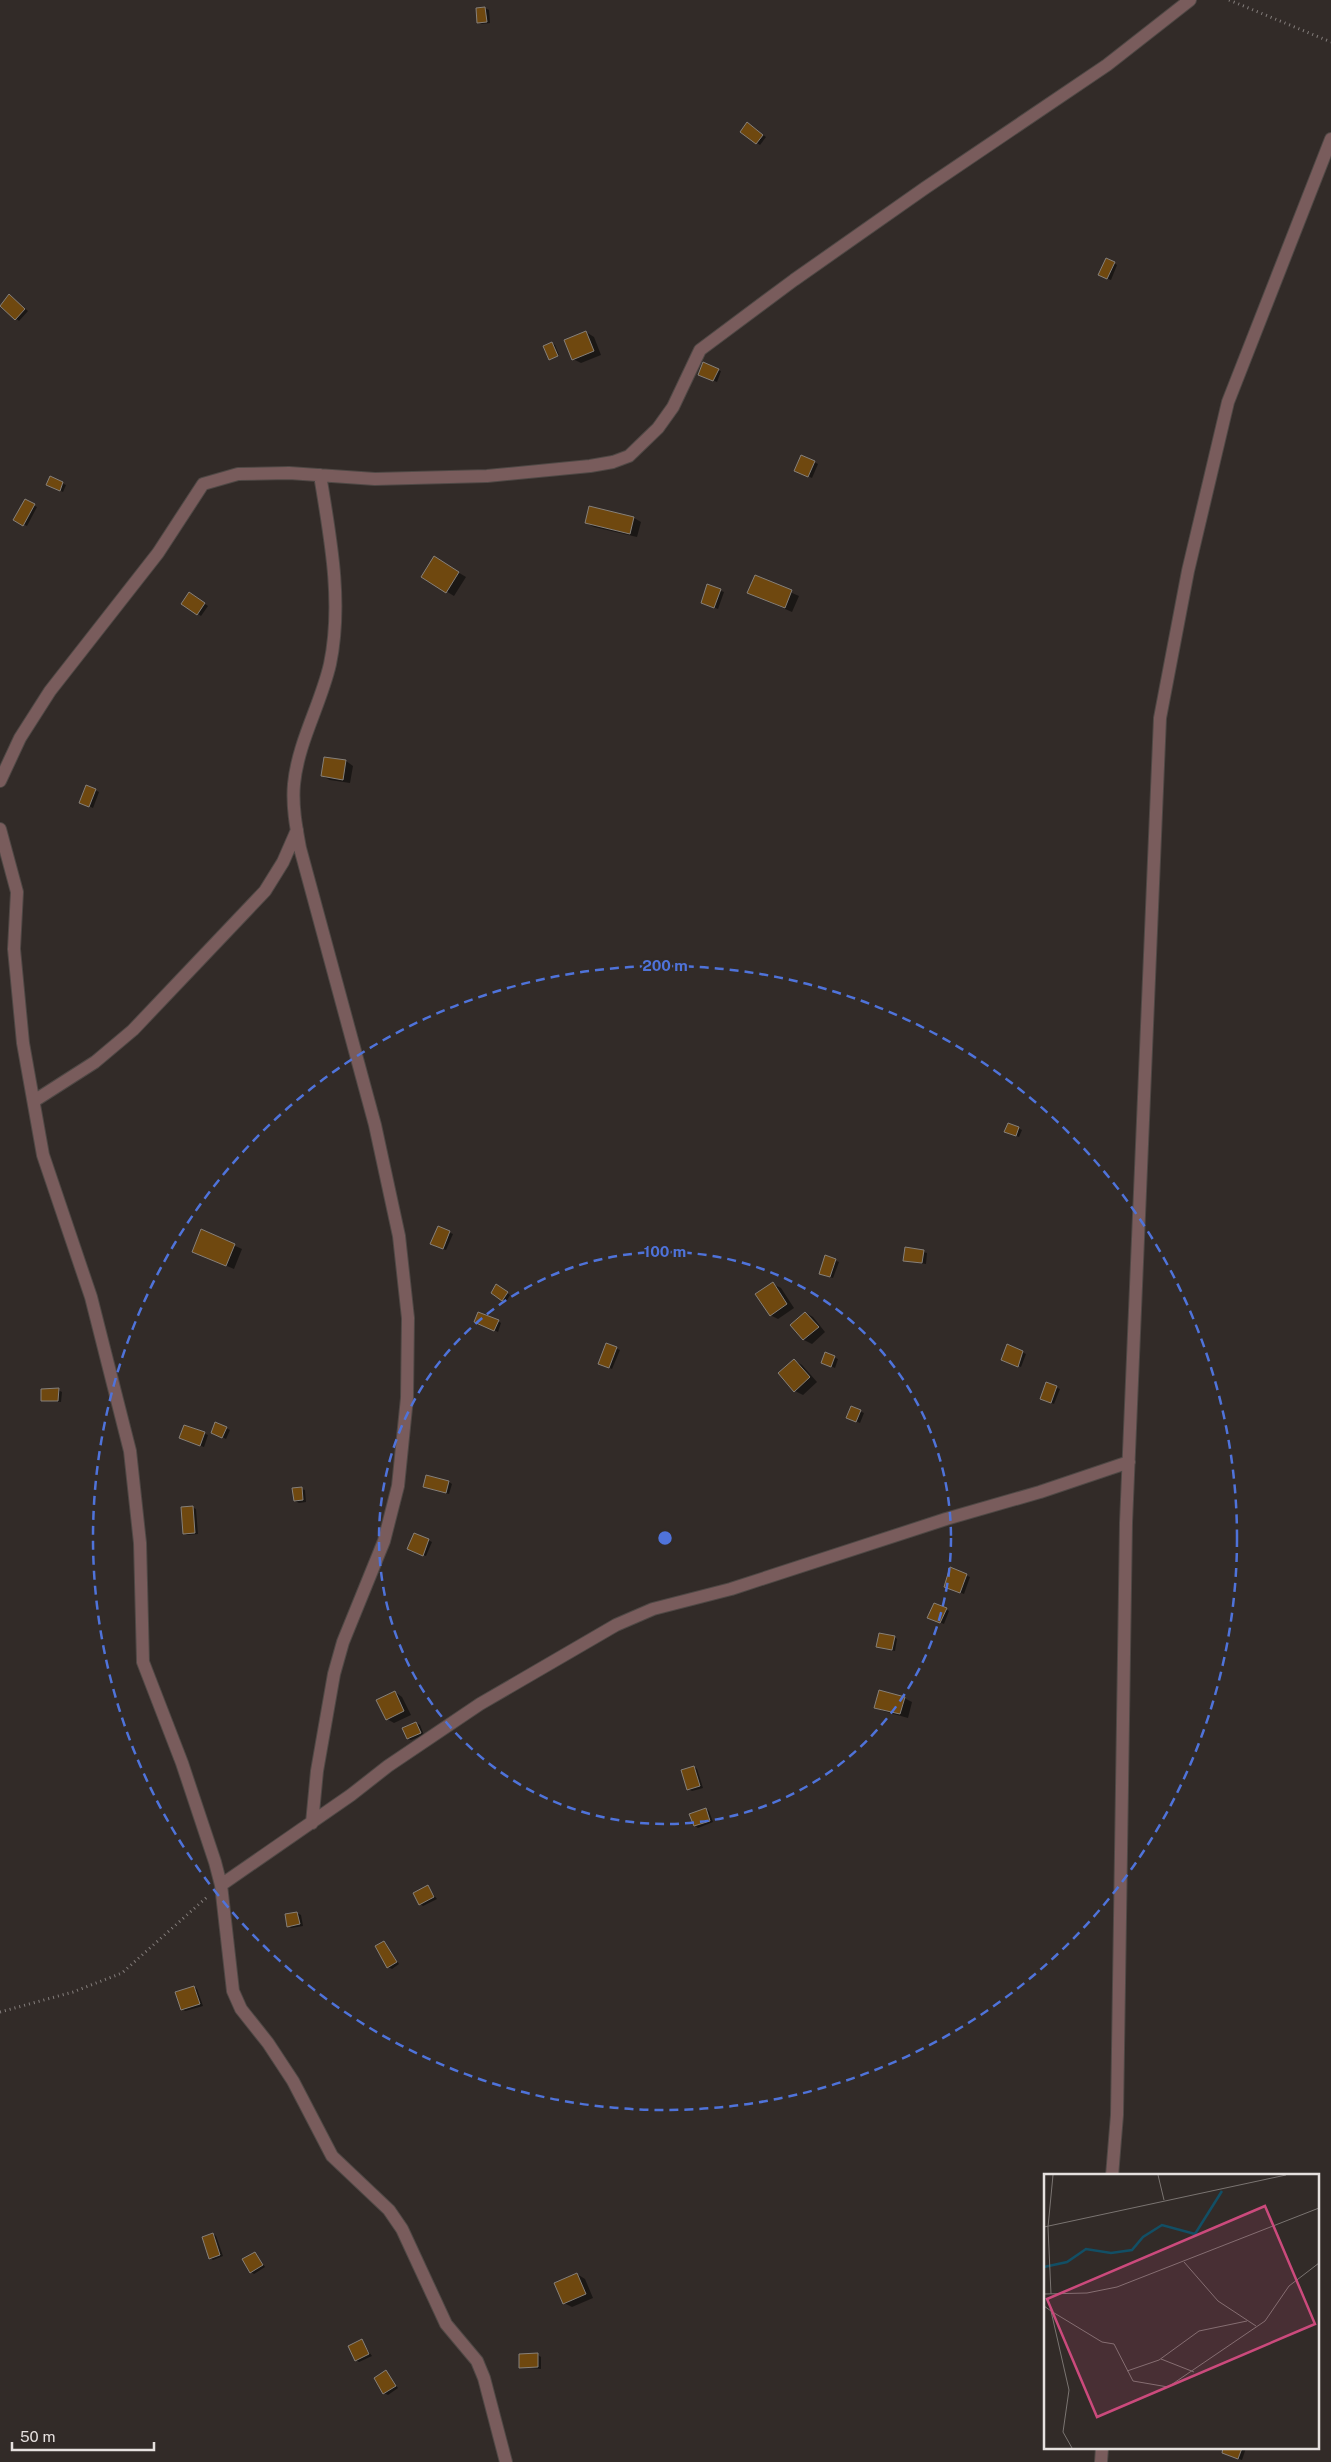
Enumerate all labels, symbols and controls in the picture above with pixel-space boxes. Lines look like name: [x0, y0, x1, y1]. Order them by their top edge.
text: 200 m: [642, 957, 688, 974]
text: 100 m: [644, 1243, 686, 1260]
centre of rings: [656, 1529, 674, 1547]
inset map: [1044, 2174, 1318, 2450]
scale bar: [12, 2420, 155, 2452]
text: 50 m: [20, 2428, 55, 2445]

